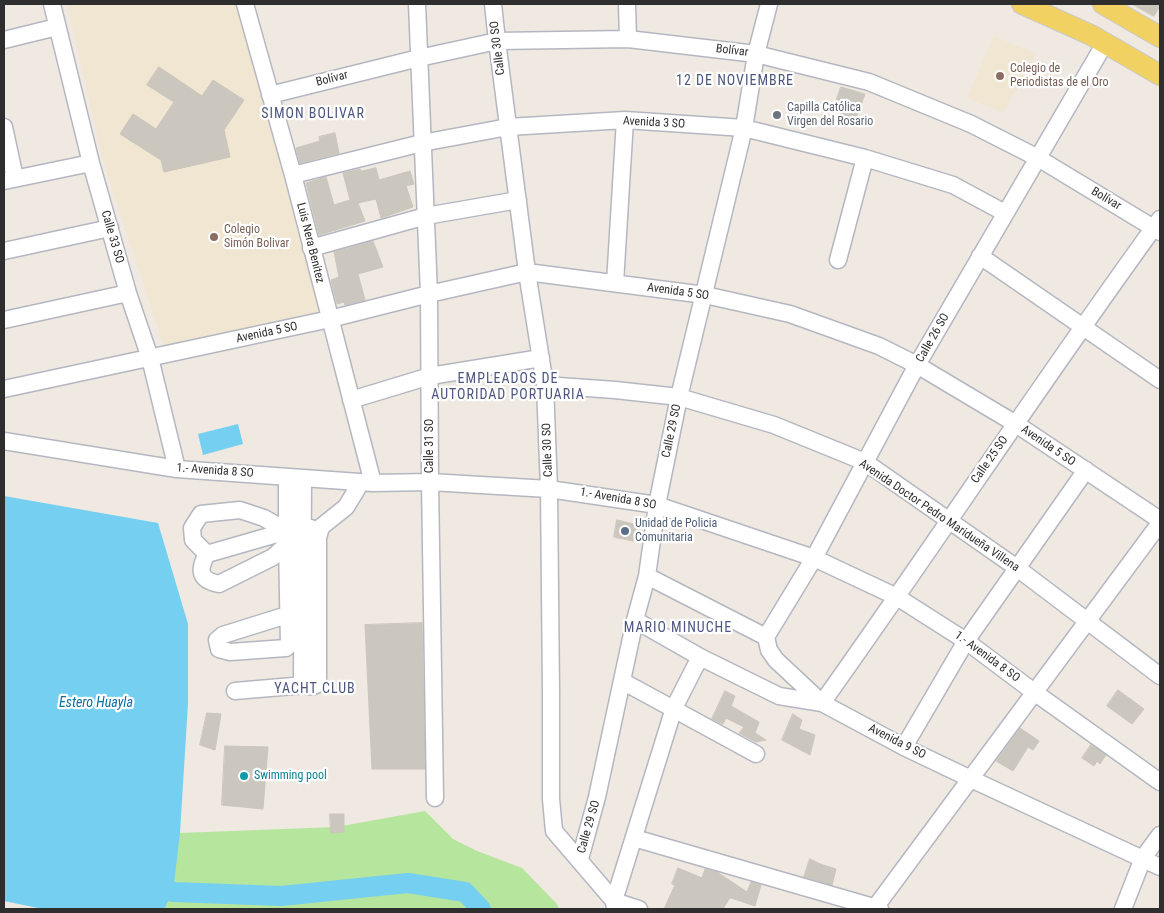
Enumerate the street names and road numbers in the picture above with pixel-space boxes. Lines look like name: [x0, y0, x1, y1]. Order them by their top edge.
street label: Calle 30 SO: [488, 20, 508, 76]
street label: Bolívar: [715, 42, 749, 60]
street label: Bolívar: [314, 68, 350, 90]
street label: Avenida 3 SO: [622, 114, 686, 132]
street label: Bolívar: [1088, 184, 1124, 214]
street label: Luis Nera Benitez: [293, 201, 327, 285]
street label: Calle 33 SO: [98, 209, 126, 265]
street label: Avenida 5 SO: [646, 281, 710, 303]
street label: Calle 26 SO: [913, 311, 953, 365]
street label: Avenida 5 SO: [235, 319, 299, 347]
street label: Calle 29 SO: [659, 403, 685, 459]
street label: Calle 31 SO: [423, 419, 437, 473]
street label: Calle 30 SO: [540, 423, 556, 477]
street label: Avenida 5 SO: [1018, 423, 1078, 469]
street label: Calle 25 SO: [968, 434, 1012, 486]
street label: Avenida Doctor Pedro Maridueña Villena: [856, 457, 1022, 575]
street label: 1.- Avenida 8 SO: [176, 461, 254, 481]
street label: 1.- Avenida 8 SO: [579, 485, 657, 513]
street label: 1.- Avenida 8 SO: [952, 628, 1022, 686]
street label: Avenida 9 SO: [866, 721, 928, 763]
street label: Calle 29 SO: [575, 799, 603, 855]

